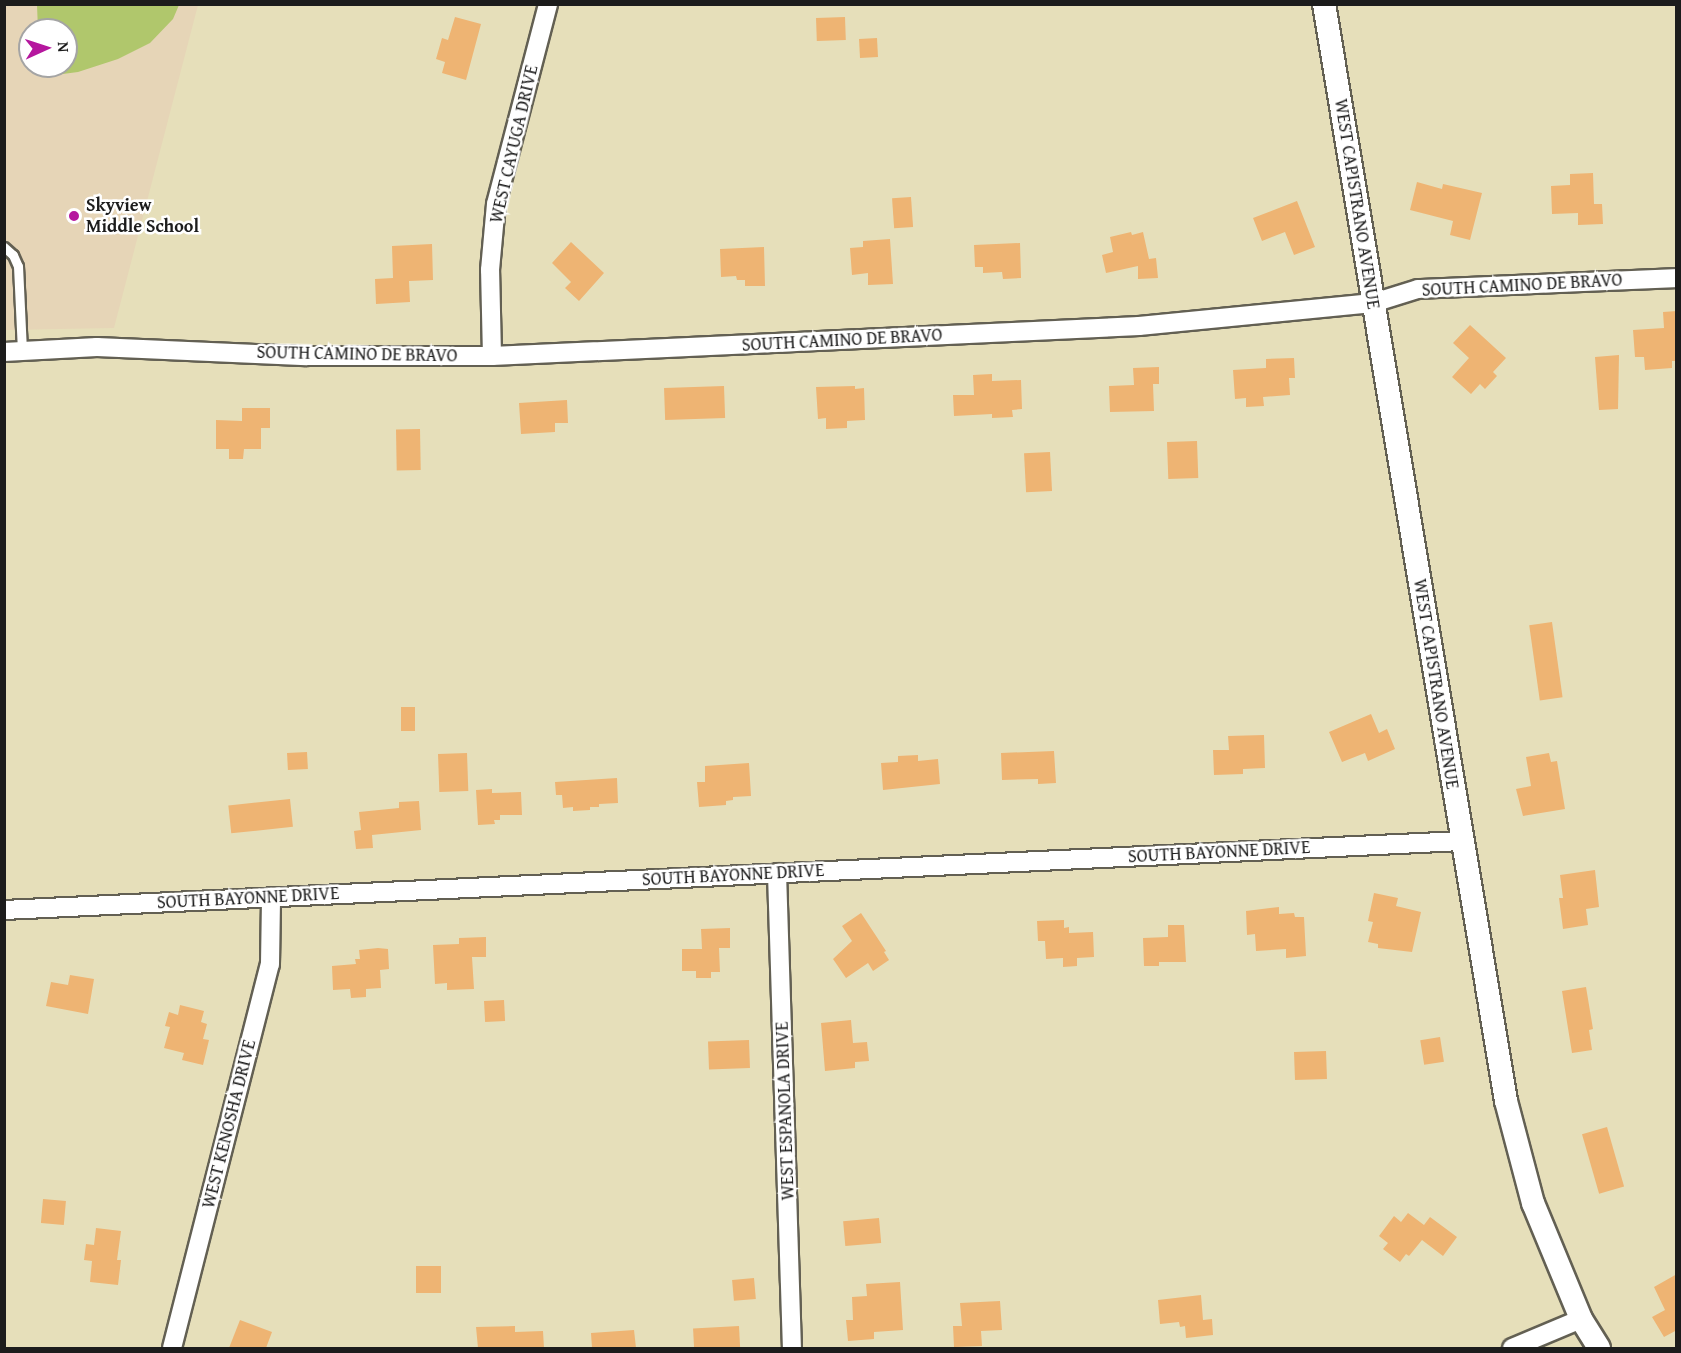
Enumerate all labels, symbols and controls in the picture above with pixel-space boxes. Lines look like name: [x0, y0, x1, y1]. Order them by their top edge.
north arrow: [18, 18, 78, 78]
text: N: [52, 41, 76, 53]
street label: WEST CAYUGA DRIVE: [485, 63, 543, 225]
street label: WEST CAPISTRANO AVENUE: [1330, 97, 1384, 311]
place label: Skyview Middle School: [86, 195, 199, 238]
marker: Skyview Middle School: [67, 209, 81, 223]
street label: SOUTH CAMINO DE BRAVO: [1421, 269, 1623, 301]
street label: SOUTH CAMINO DE BRAVO: [741, 324, 943, 356]
street label: SOUTH CAMINO DE BRAVO: [256, 341, 458, 367]
street label: WEST CAPISTRANO AVENUE: [1409, 577, 1463, 791]
street label: SOUTH BAYONNE DRIVE: [1127, 836, 1311, 868]
street label: SOUTH BAYONNE DRIVE: [641, 859, 825, 891]
street label: SOUTH BAYONNE DRIVE: [156, 882, 340, 914]
street label: WEST ESPANOLA DRIVE: [771, 1021, 799, 1201]
street label: WEST KENOSHA DRIVE: [198, 1037, 260, 1211]

